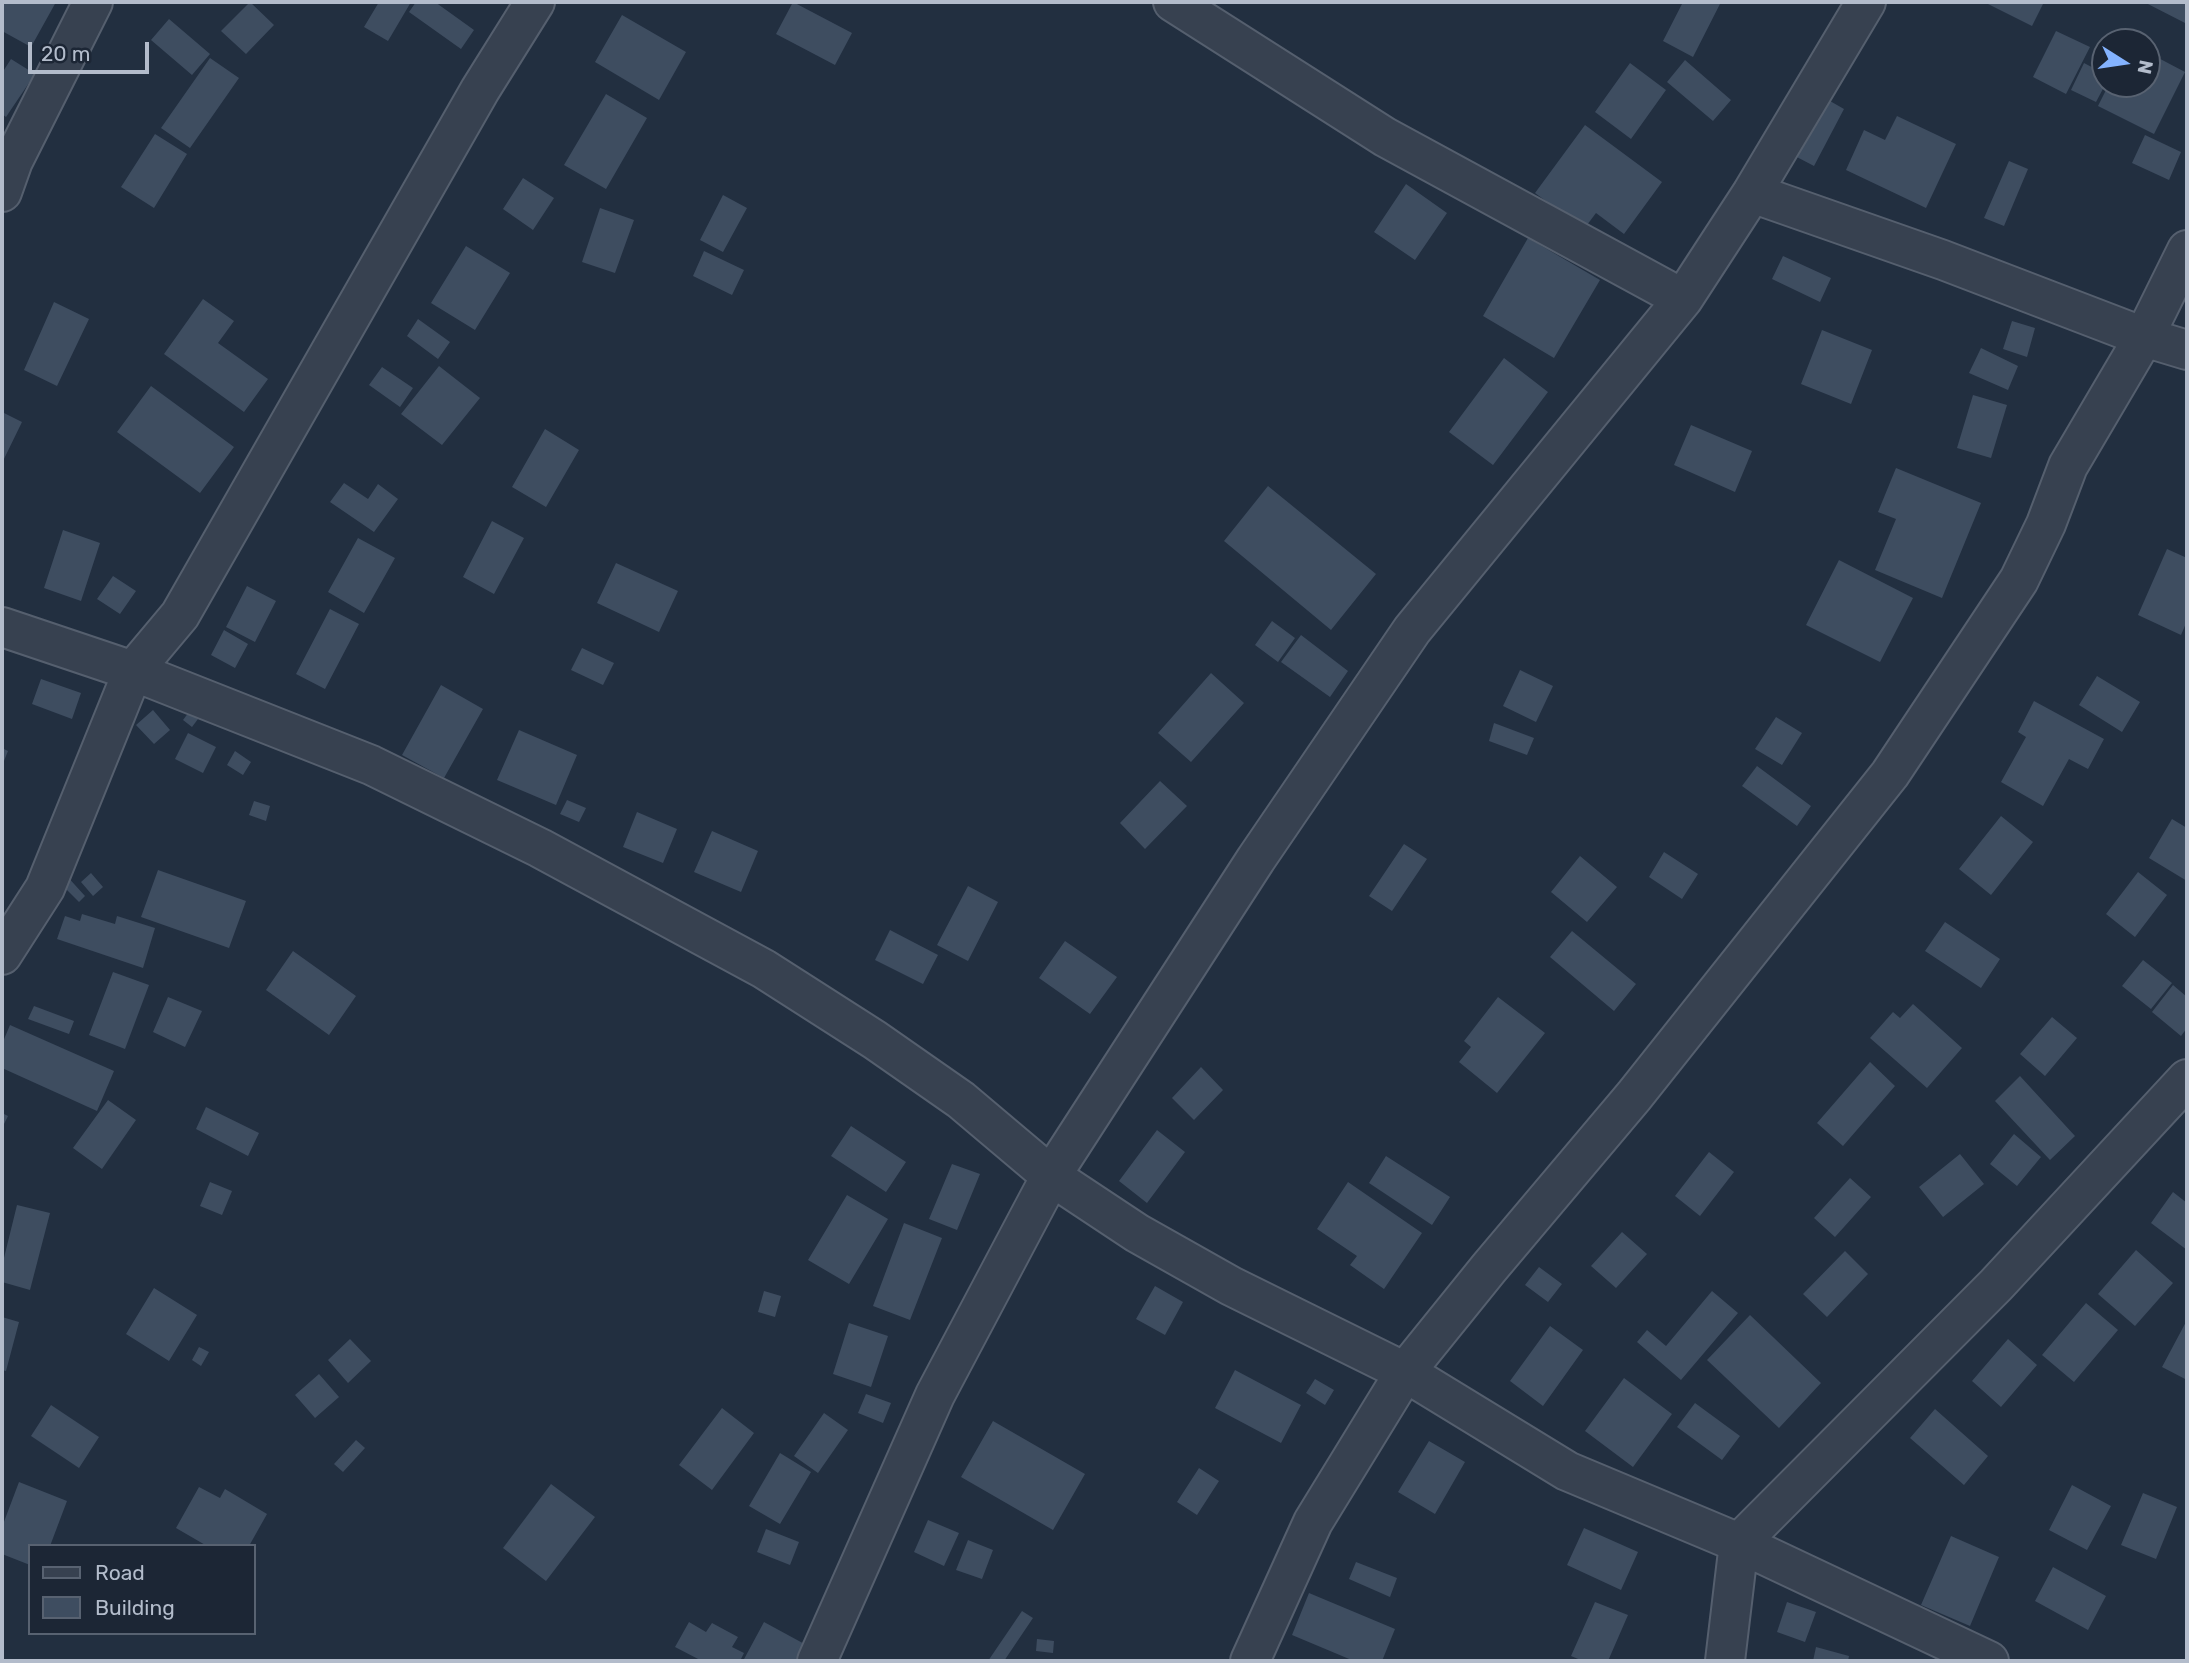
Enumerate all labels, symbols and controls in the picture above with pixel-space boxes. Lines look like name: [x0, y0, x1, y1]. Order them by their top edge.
scale bar: [32, 28, 152, 72]
north arrow: [2091, 28, 2161, 98]
text: 20 m: [41, 41, 90, 66]
text: N: [2132, 58, 2158, 76]
legend: [28, 1544, 256, 1635]
text: Road: [95, 1560, 145, 1585]
text: Building: [95, 1595, 175, 1620]

